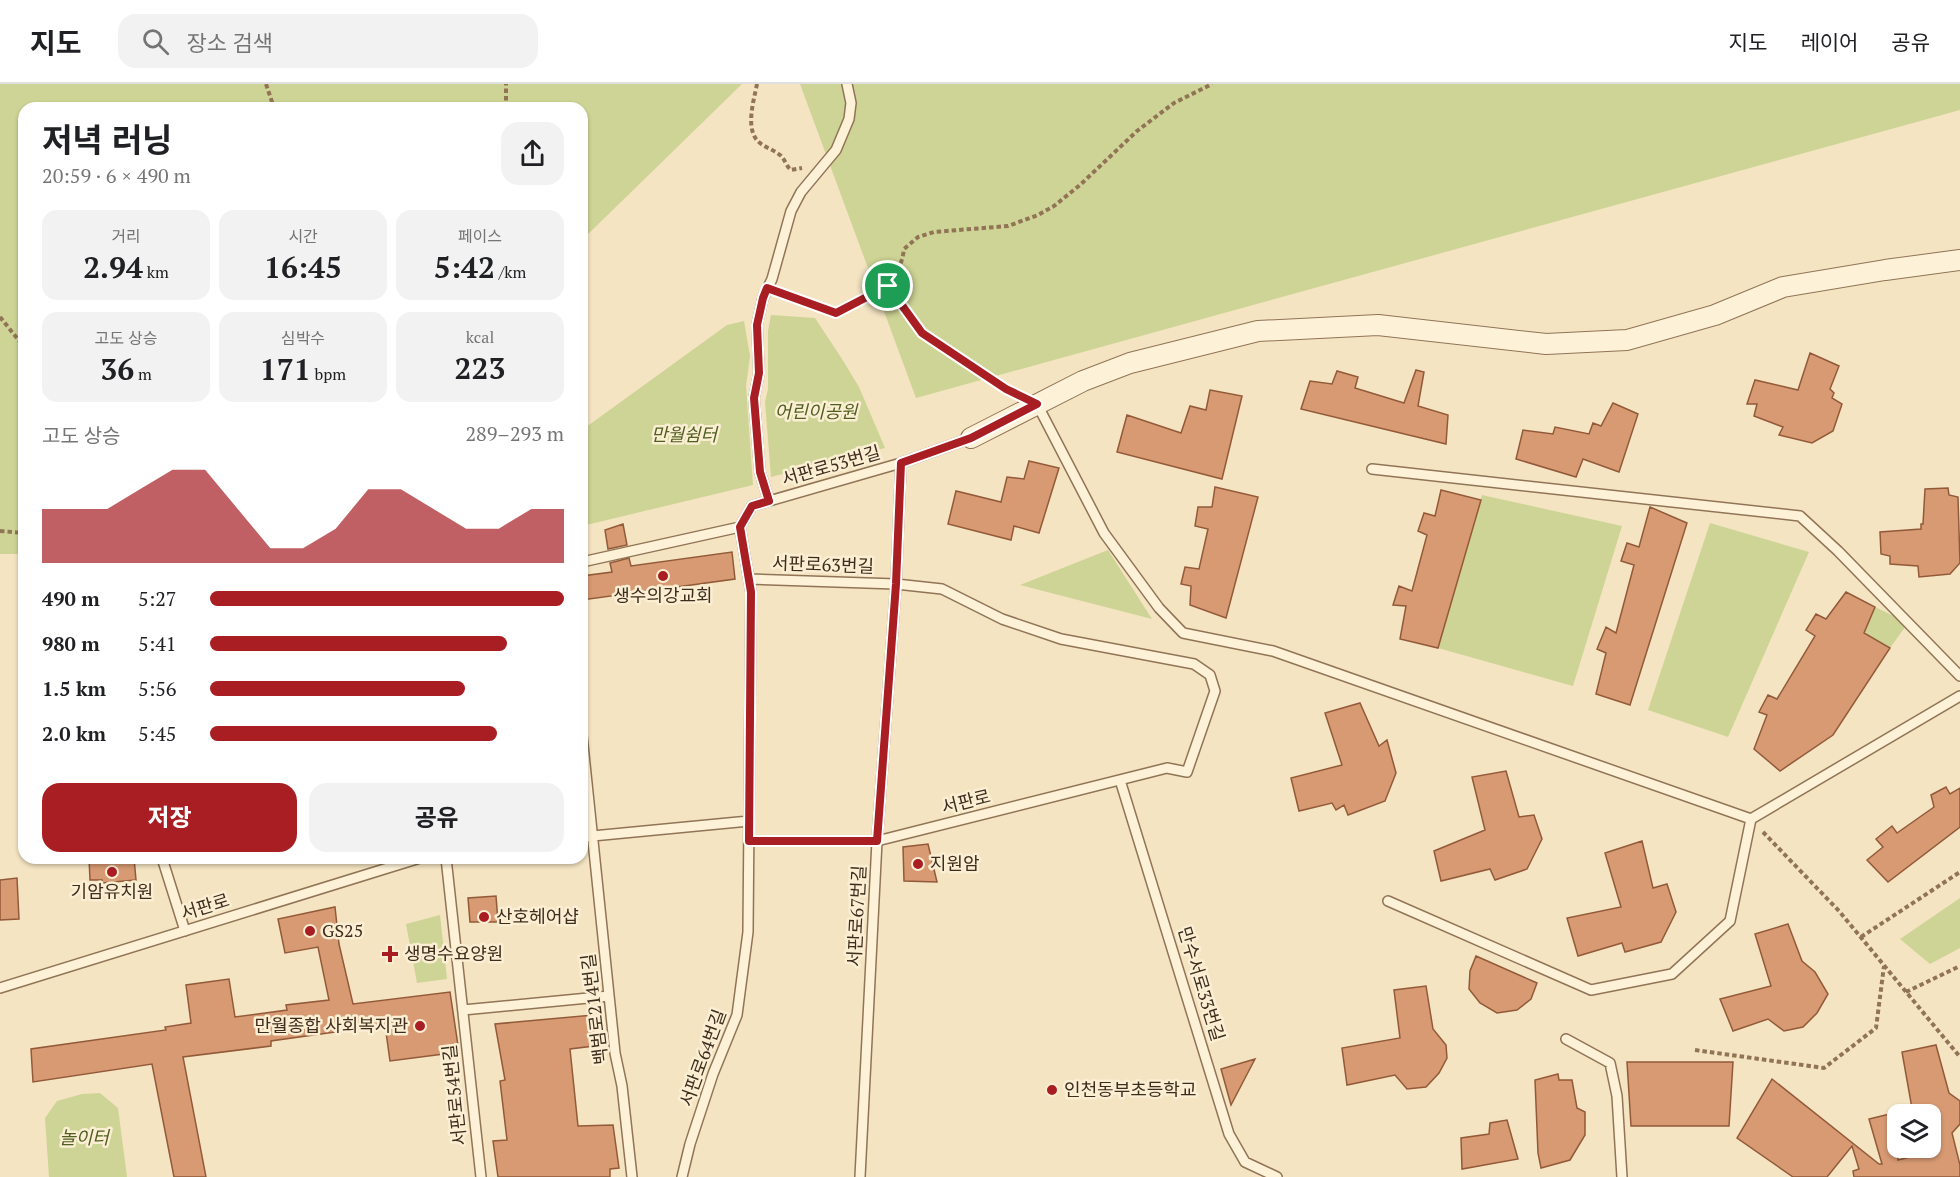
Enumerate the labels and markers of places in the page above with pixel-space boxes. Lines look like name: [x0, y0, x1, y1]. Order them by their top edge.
pin: [862, 260, 913, 311]
marker: 생수의강교회: [656, 569, 670, 583]
place label: 생수의강교회: [613, 583, 713, 607]
place label: 지원암: [930, 851, 980, 875]
marker: 지원암: [911, 857, 925, 871]
marker: 기암유치원: [105, 865, 119, 879]
place label: 기암유치원: [71, 879, 153, 903]
place label: 산호헤어샵: [496, 904, 579, 928]
marker: 산호헤어샵: [477, 910, 491, 924]
place label: GS25: [322, 918, 363, 942]
marker: GS25: [303, 924, 317, 938]
place label: 생명수요양원: [404, 941, 503, 965]
marker: 생명수요양원: [381, 945, 399, 963]
place label: 만월종합 사회복지관: [255, 1013, 408, 1037]
marker: 만월종합 사회복지관: [413, 1019, 427, 1033]
place label: 인천동부초등학교: [1064, 1077, 1196, 1101]
marker: 인천동부초등학교: [1045, 1083, 1059, 1097]

